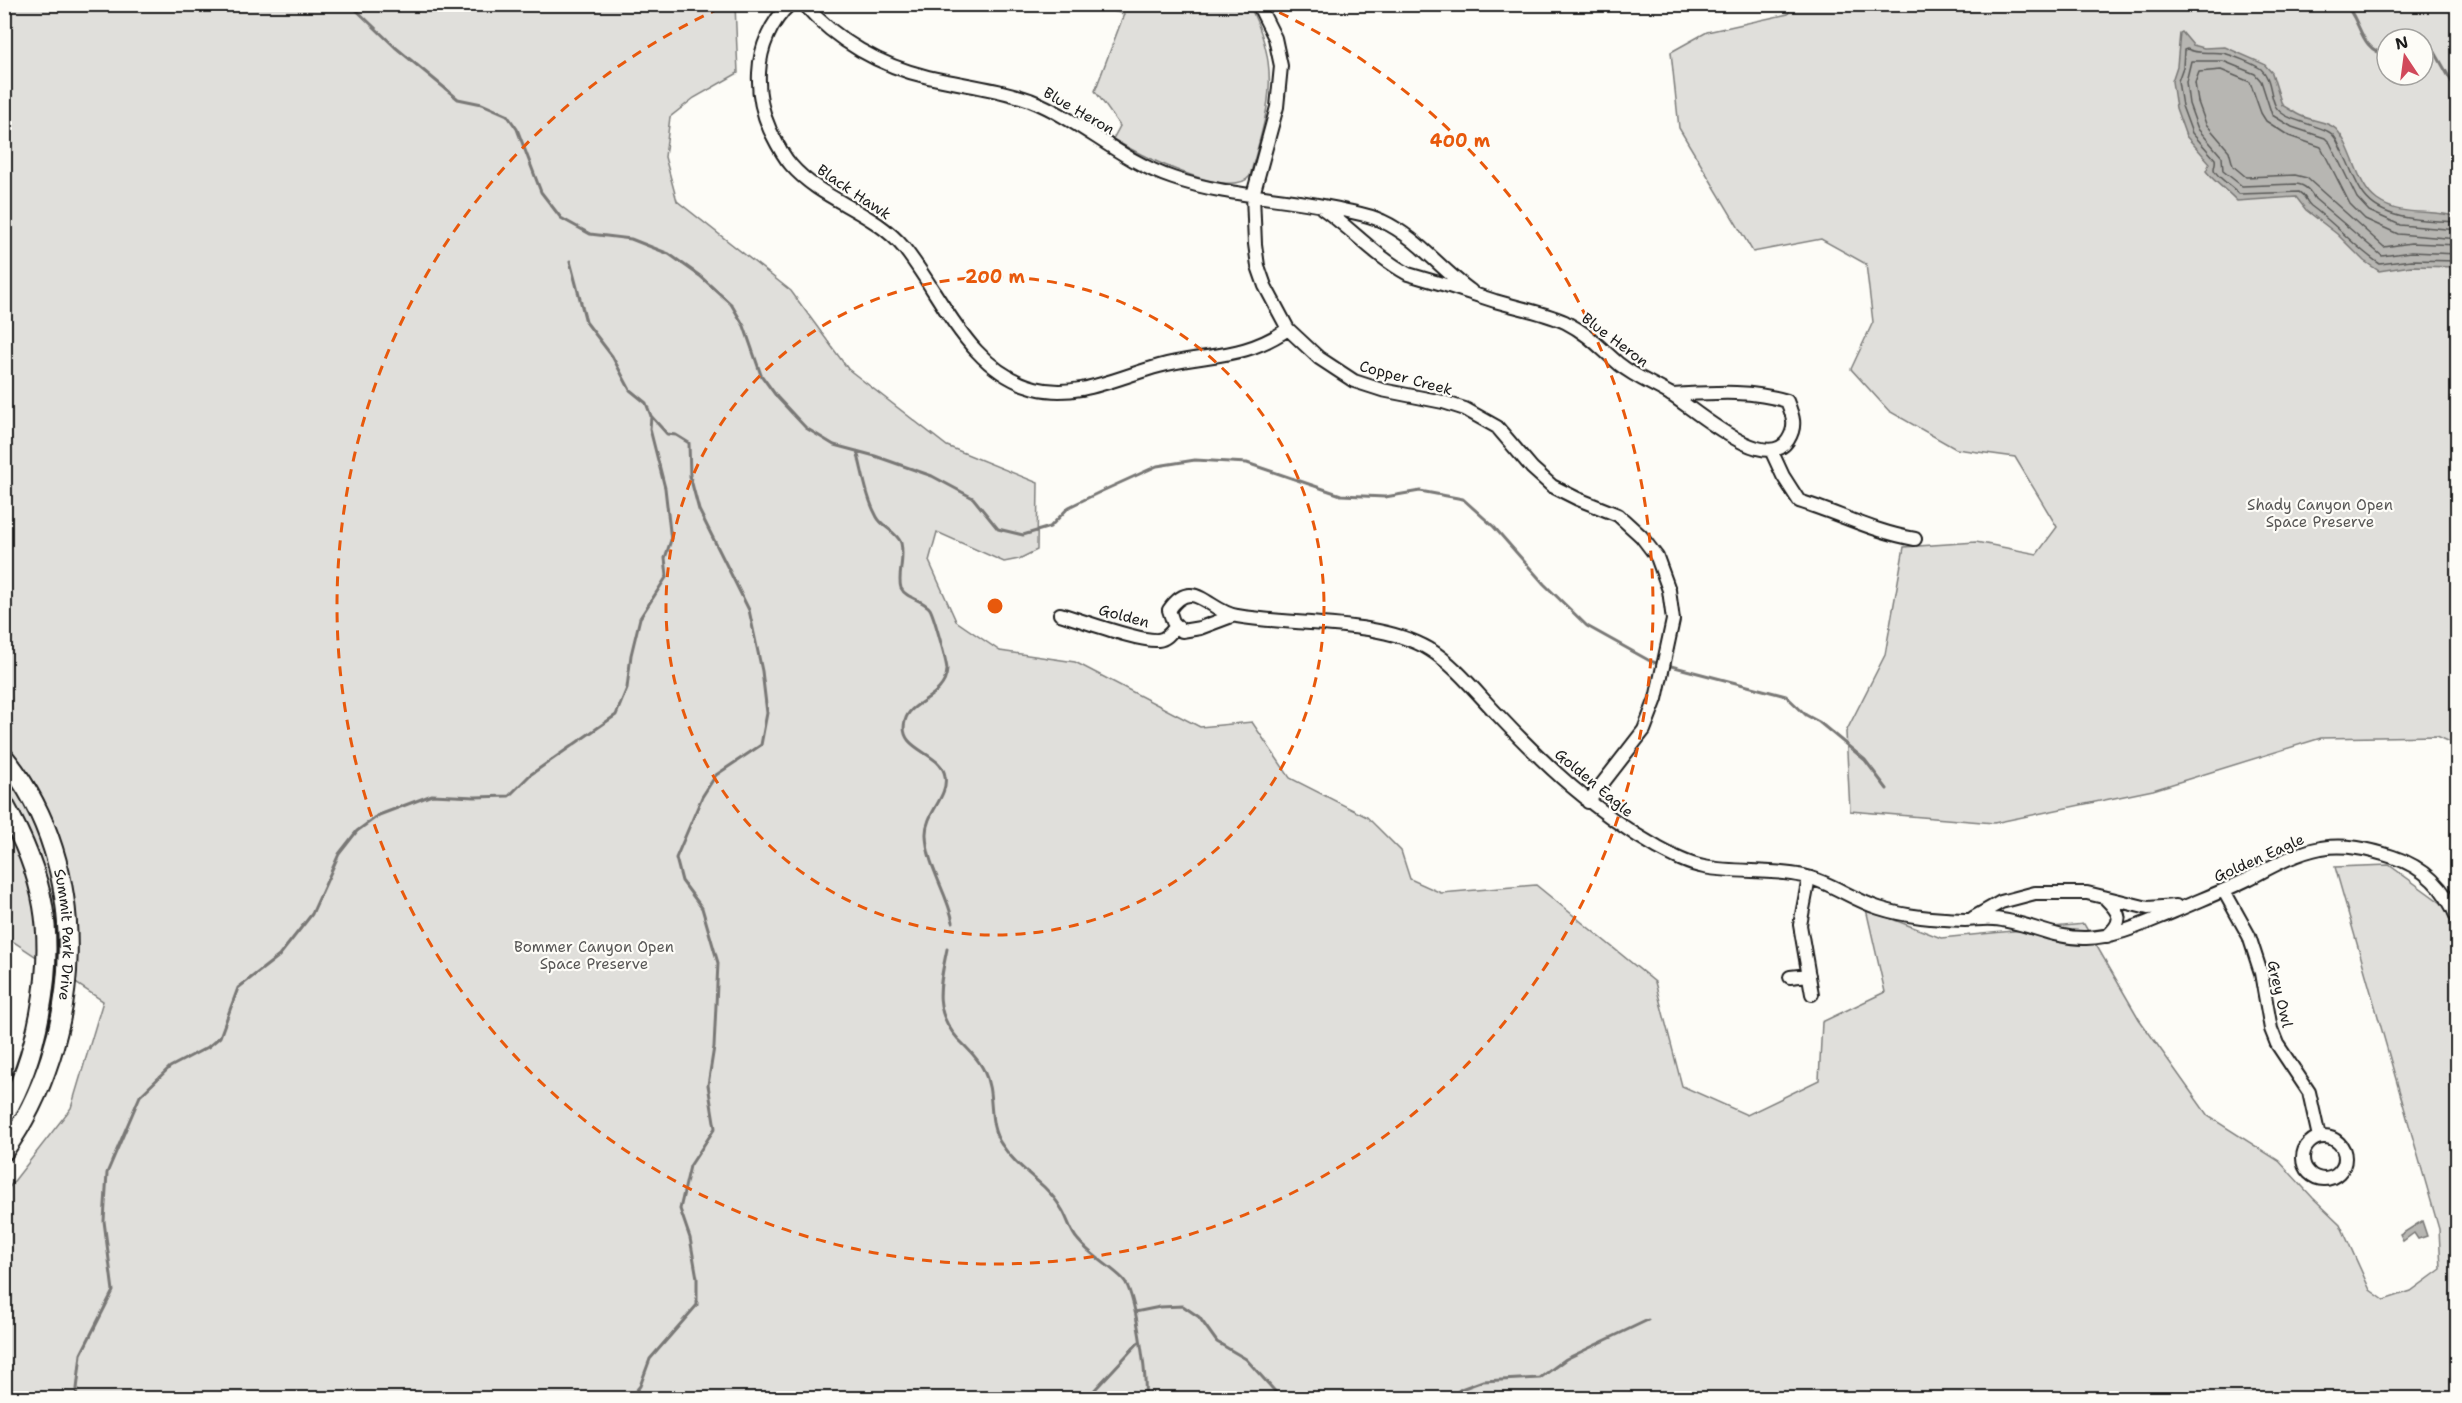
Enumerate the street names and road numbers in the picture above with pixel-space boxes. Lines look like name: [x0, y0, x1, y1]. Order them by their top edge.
street label: Blue Heron: [1040, 83, 1118, 139]
street label: Black Hawk: [813, 160, 895, 224]
street label: Blue Heron: [1577, 308, 1653, 372]
street label: Copper Creek: [1357, 356, 1455, 400]
street label: Golden: [1096, 600, 1152, 632]
street label: Golden Eagle: [1550, 744, 1638, 822]
street label: Golden Eagle: [2211, 829, 2307, 887]
street label: Summit Park Drive: [49, 867, 78, 1002]
street label: Grey Owl: [2263, 958, 2298, 1030]

